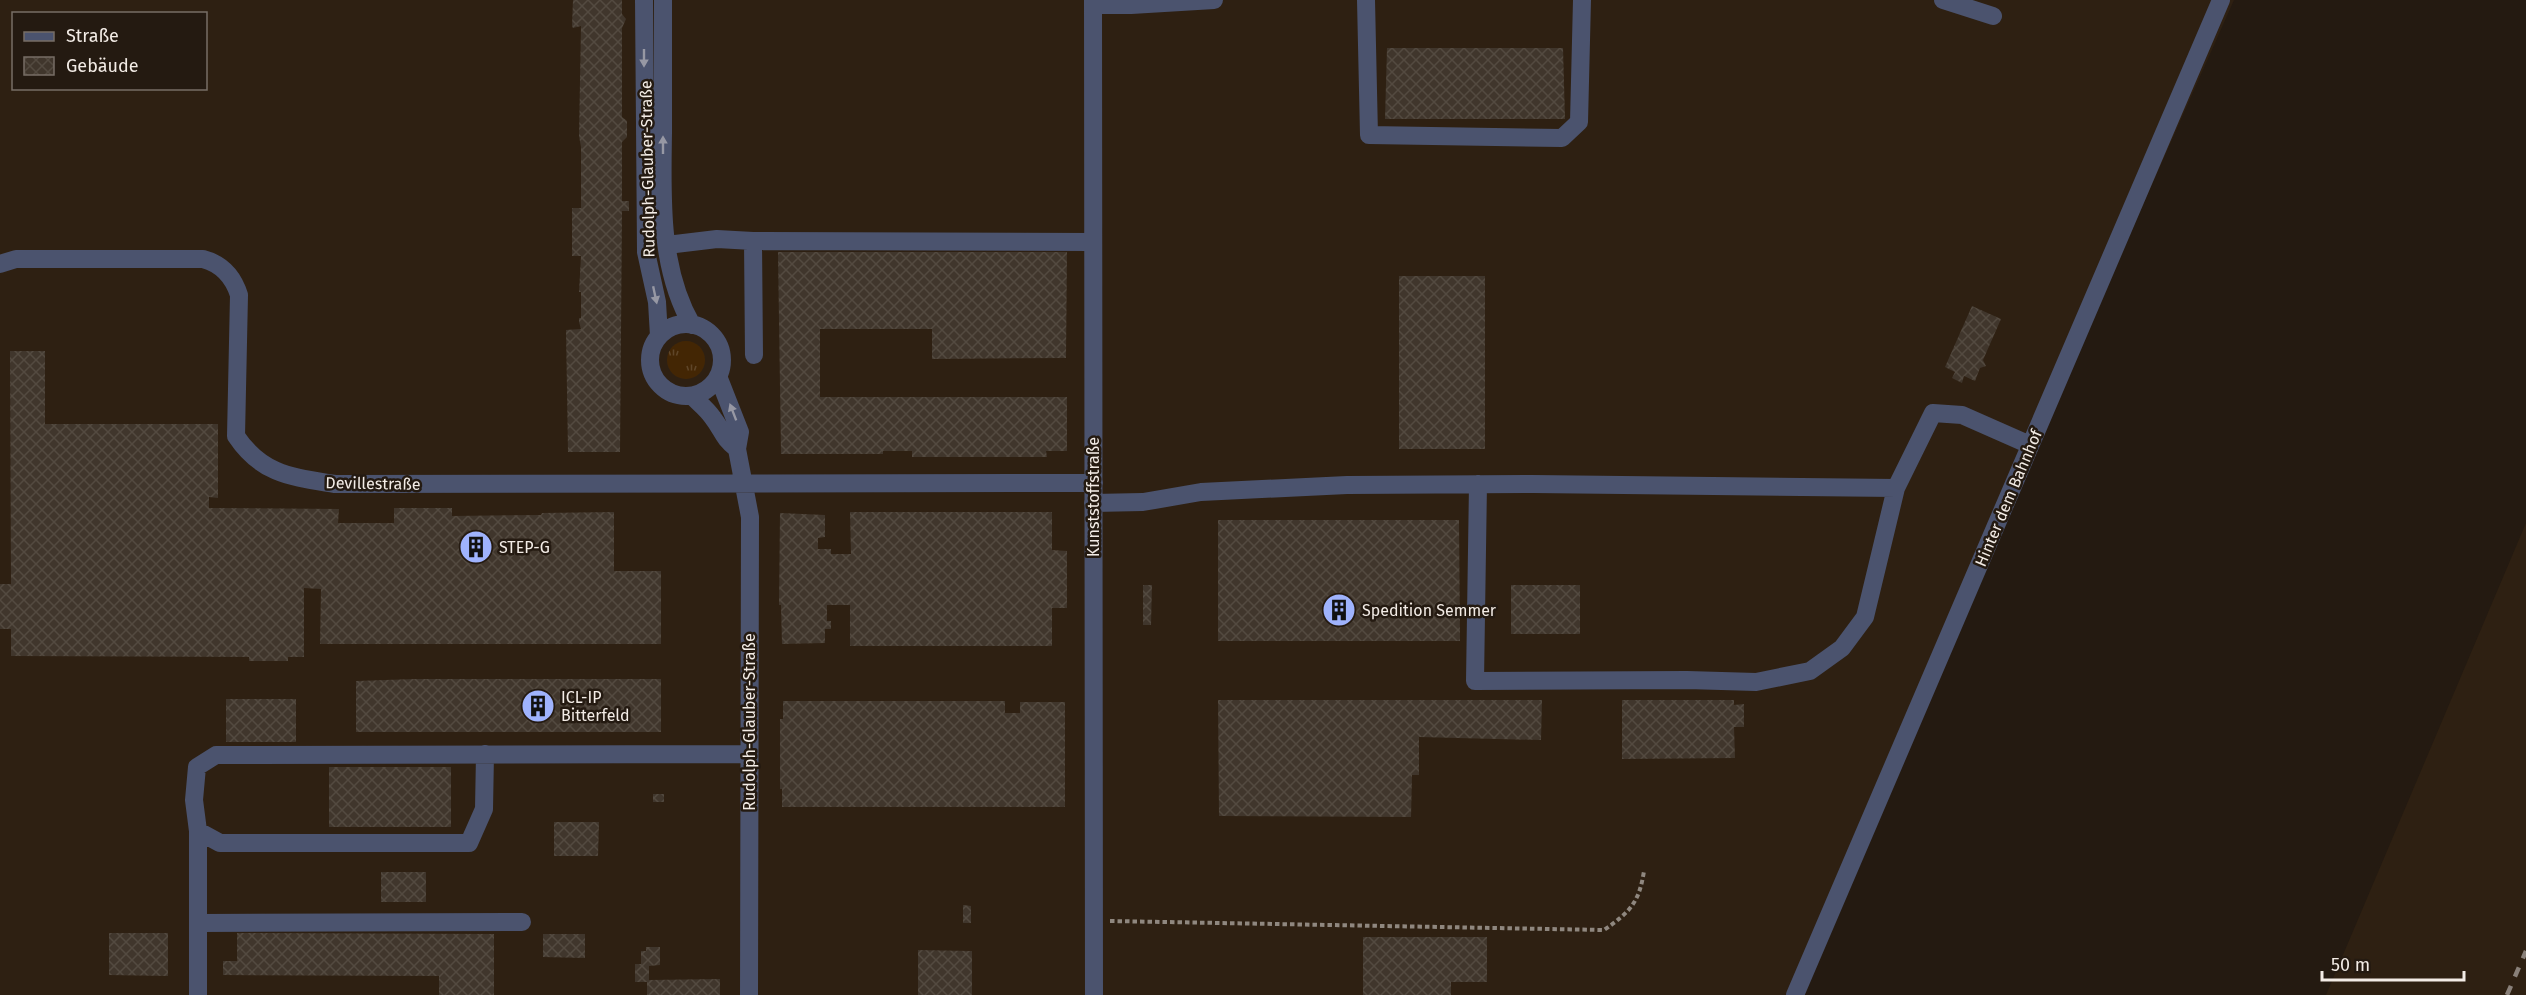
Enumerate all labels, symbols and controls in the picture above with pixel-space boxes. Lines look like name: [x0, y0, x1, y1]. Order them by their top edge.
legend: [12, 12, 207, 90]
text: Straße: [66, 25, 119, 47]
one-way arrow: [639, 49, 649, 68]
text: Gebäude: [66, 55, 139, 77]
street label: Rudolph-Glauber-Straße: [636, 80, 659, 258]
one-way arrow: [658, 136, 668, 155]
one-way arrow: [651, 285, 660, 304]
one-way arrow: [727, 403, 737, 421]
street label: Hinter dem Bahnhof: [1971, 425, 2047, 570]
street label: Kunststoffstraße: [1084, 437, 1103, 557]
street label: Devillestraße: [325, 473, 421, 494]
building icon: STEP-G: [458, 529, 494, 565]
place label: STEP-G: [499, 538, 550, 557]
building icon: Spedition Semmer: [1321, 592, 1357, 628]
place label: Spedition Semmer: [1362, 601, 1497, 620]
street label: Rudolph-Glauber-Straße: [740, 633, 759, 811]
building icon: ICL-IP Bitterfeld: [520, 688, 556, 724]
place label: ICL-IP Bitterfeld: [561, 688, 630, 725]
scale bar: [2322, 944, 2464, 982]
text: 50 m: [2331, 954, 2370, 976]

